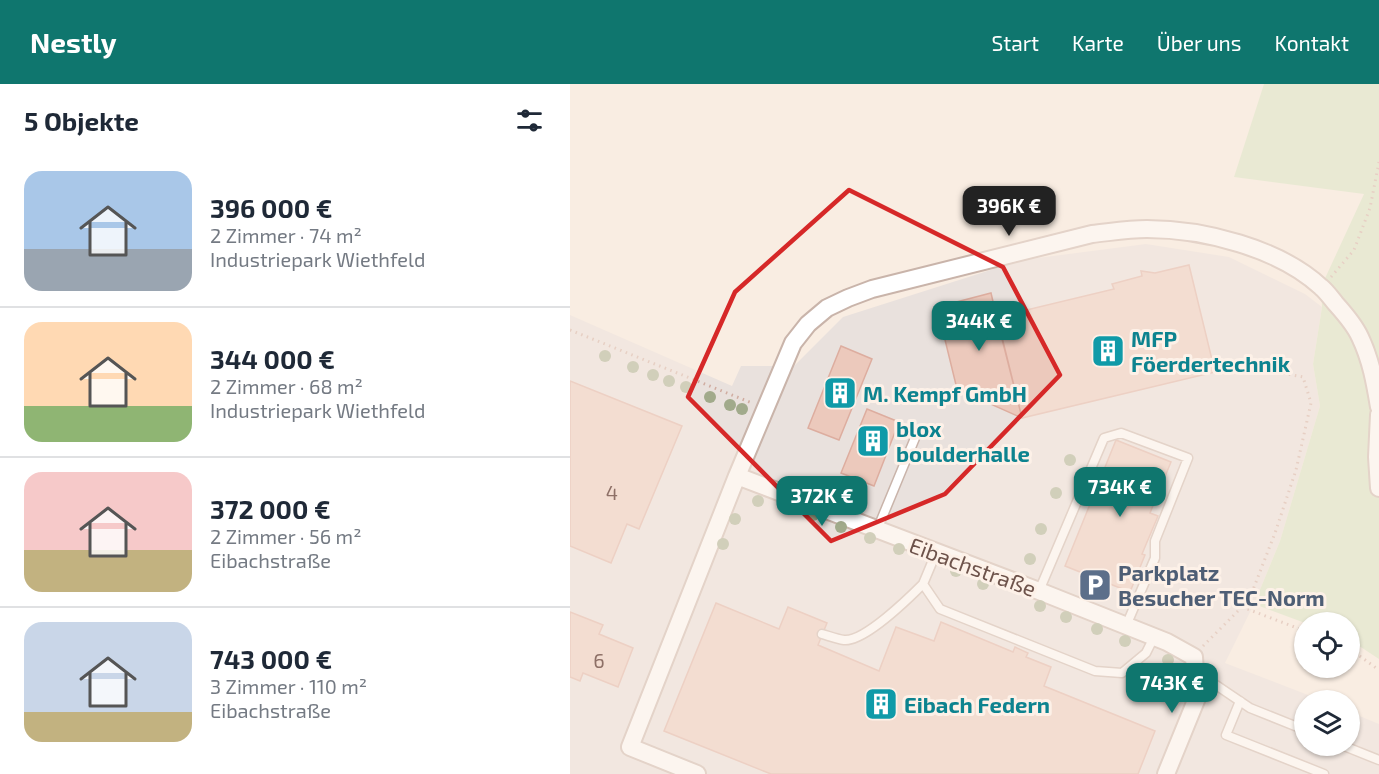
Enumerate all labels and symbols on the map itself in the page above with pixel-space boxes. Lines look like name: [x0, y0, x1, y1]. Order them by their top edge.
pin: 396K €: [960, 186, 1058, 237]
pin: 344K €: [930, 301, 1028, 352]
place label: MFP Föerdertechnik: [1131, 325, 1291, 376]
building icon: MFP Föerdertechnik: [1090, 333, 1126, 369]
building icon: M. Kempf GmbH: [822, 375, 858, 411]
place label: M. Kempf GmbH: [863, 380, 1027, 406]
place label: blox boulderhalle: [896, 415, 1030, 466]
building icon: blox boulderhalle: [855, 423, 891, 459]
pin: 734K €: [1071, 467, 1169, 518]
pin: 372K €: [773, 476, 871, 527]
house number: 4: [606, 480, 618, 504]
street label: Eibachstraße: [906, 531, 1040, 601]
place label: Parkplatz Besucher TEC-Norm: [1118, 559, 1325, 610]
parking icon: Parkplatz Besucher TEC-Norm: [1077, 567, 1113, 603]
house number: 6: [593, 648, 605, 672]
pin: 743K €: [1123, 663, 1221, 714]
building icon: Eibach Federn: [863, 686, 899, 722]
place label: Eibach Federn: [904, 691, 1050, 717]

